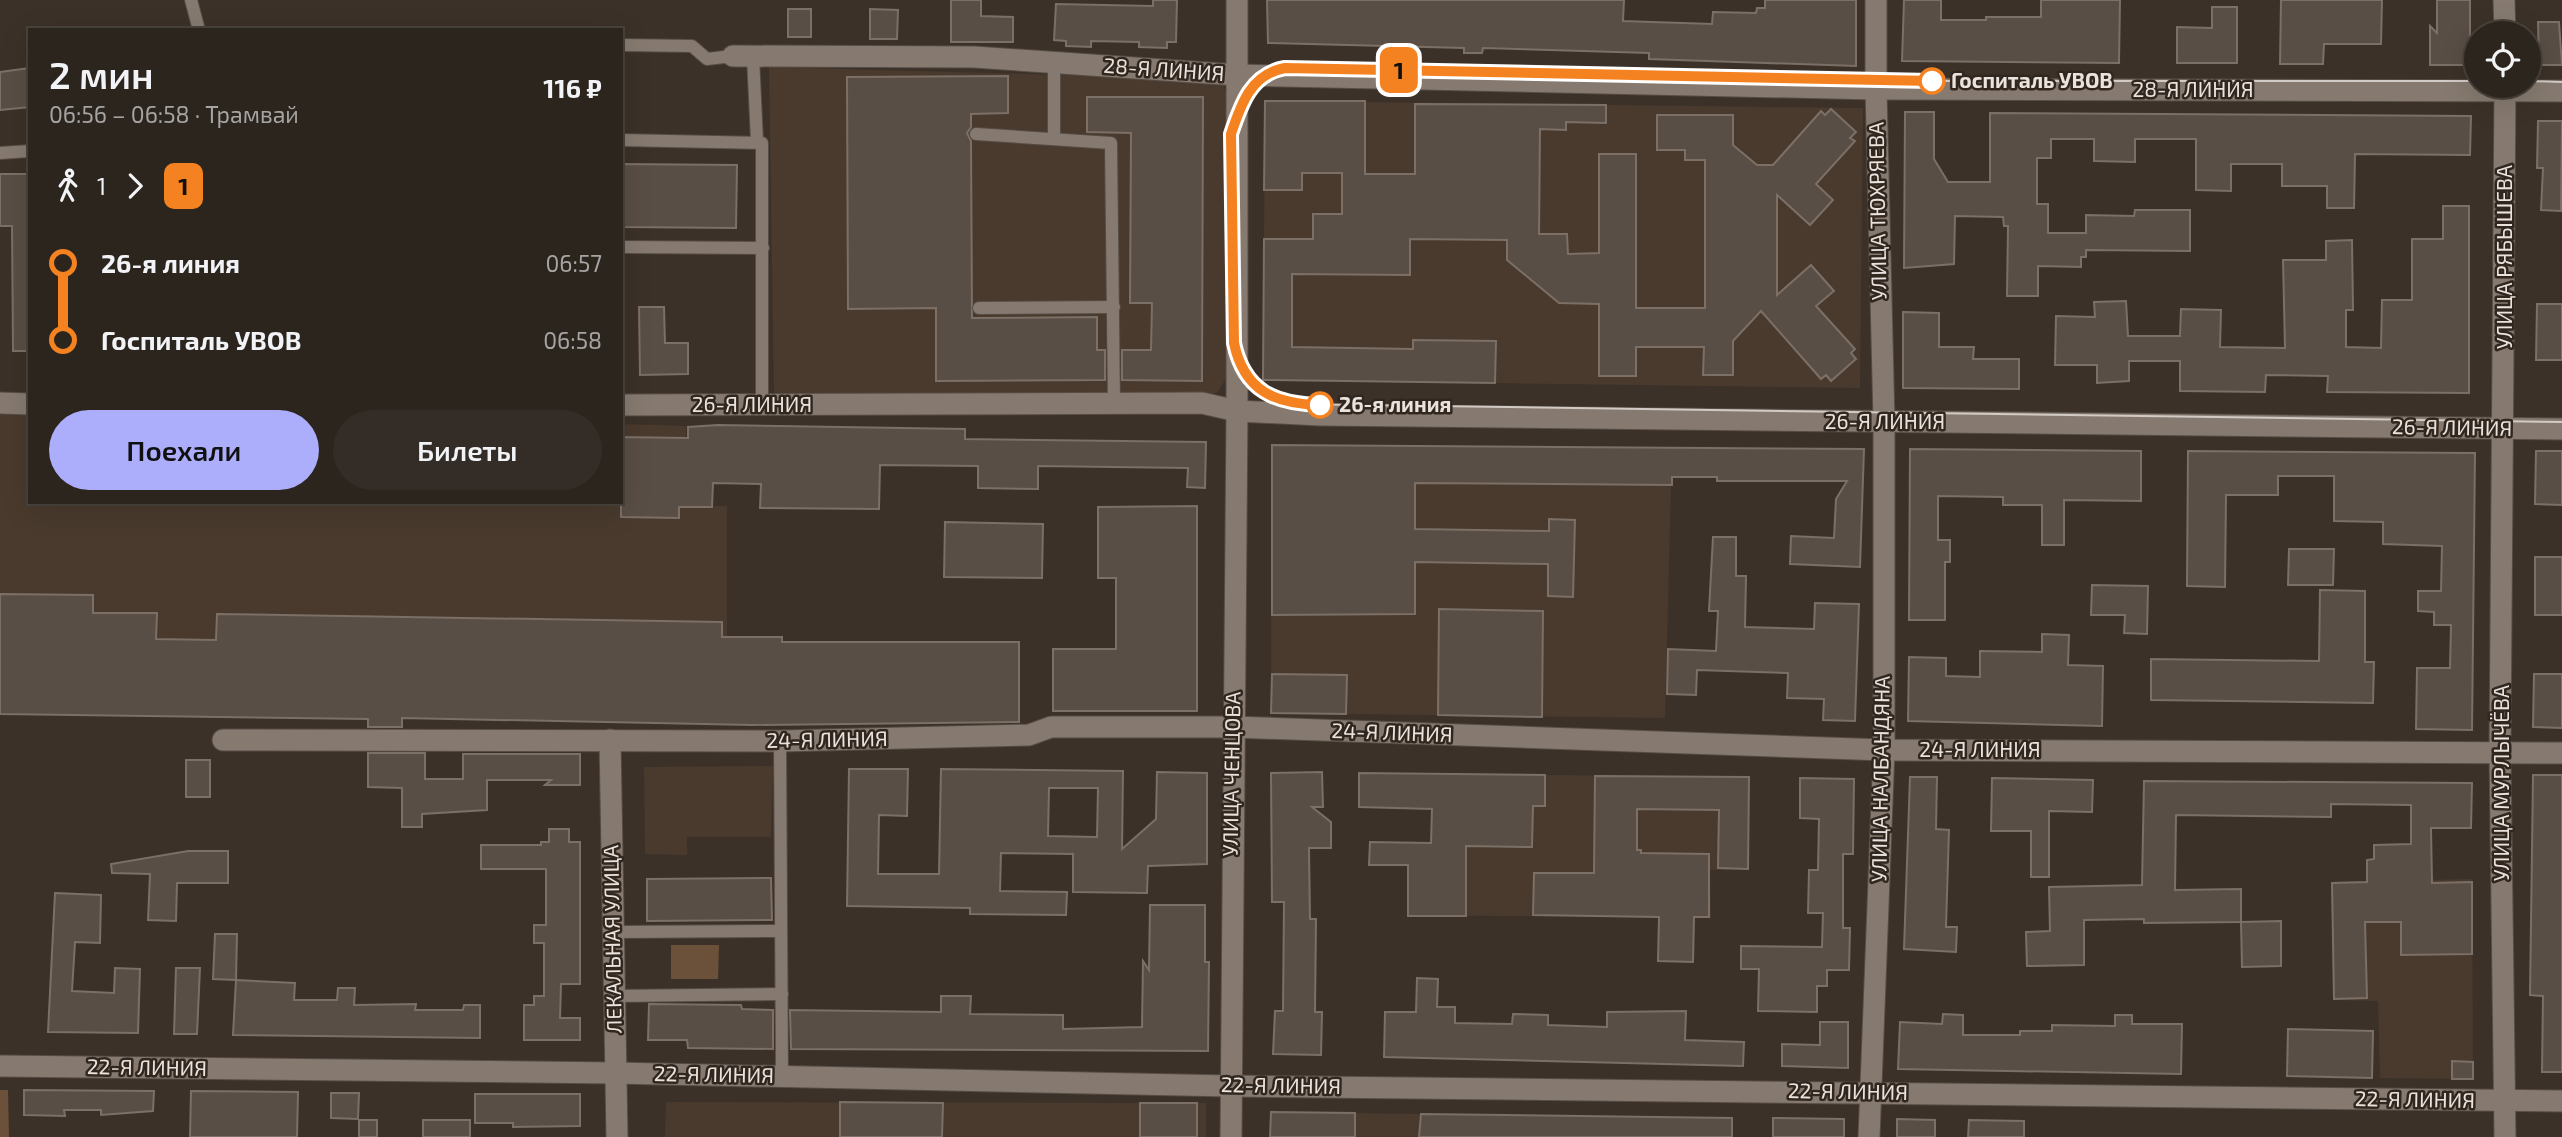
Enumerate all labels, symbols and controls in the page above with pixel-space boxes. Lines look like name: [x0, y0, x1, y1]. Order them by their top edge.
map controls: [2464, 21, 2541, 98]
button: locate: [2464, 21, 2541, 98]
line badge: 1: [1376, 47, 1422, 93]
text: 2 мин: [49, 51, 154, 97]
street label: 28-Я ЛИНИЯ: [1103, 52, 1225, 85]
text: 1: [1394, 55, 1404, 84]
place label: Госпиталь УВОВ: [1951, 67, 2113, 92]
marker: Госпиталь УВОВ: [1919, 68, 1945, 94]
text: 116 ₽: [543, 72, 602, 103]
street label: 28-Я ЛИНИЯ: [2132, 76, 2254, 101]
text: 06:56 – 06:58 · Трамвай: [49, 100, 299, 128]
street label: УЛИЦА ТЮХРЯЕВА: [1862, 122, 1891, 301]
street label: УЛИЦА РЯБЫШЕВА: [2491, 165, 2516, 349]
icon: walk: [49, 167, 87, 205]
icon: forward: [116, 167, 154, 205]
text: 1: [178, 171, 189, 200]
text: 1: [97, 172, 106, 200]
text: 26-я линия: [101, 247, 240, 278]
text: 06:57: [545, 249, 602, 277]
text: Госпиталь УВОВ: [101, 324, 301, 355]
text: 06:58: [543, 326, 602, 354]
street label: 26-Я ЛИНИЯ: [692, 391, 812, 416]
place label: 26-я линия: [1339, 391, 1451, 416]
marker: 26-я линия: [1307, 392, 1333, 418]
street label: 26-Я ЛИНИЯ: [1825, 408, 1945, 433]
button: Поехали: [49, 410, 319, 490]
button: Билеты: [333, 410, 602, 490]
street label: 26-Я ЛИНИЯ: [2392, 413, 2512, 440]
street label: УЛИЦА НАЛБАНДЯНА: [1865, 676, 1894, 882]
street label: УЛИЦА МУРЛЫЧЁВА: [2488, 685, 2513, 881]
street label: УЛИЦА ЧЕНЦОВА: [1217, 691, 1244, 857]
street label: 24-Я ЛИНИЯ: [1331, 717, 1453, 746]
street label: 24-Я ЛИНИЯ: [766, 725, 888, 752]
street label: 24-Я ЛИНИЯ: [1919, 736, 2041, 761]
street label: ЛЕКАЛЬНАЯ УЛИЦА: [597, 845, 626, 1034]
street label: 22-Я ЛИНИЯ: [87, 1053, 207, 1080]
street label: 22-Я ЛИНИЯ: [654, 1060, 774, 1087]
street label: 22-Я ЛИНИЯ: [1221, 1071, 1341, 1098]
street label: 22-Я ЛИНИЯ: [1788, 1077, 1908, 1104]
street label: 22-Я ЛИНИЯ: [2355, 1085, 2475, 1112]

